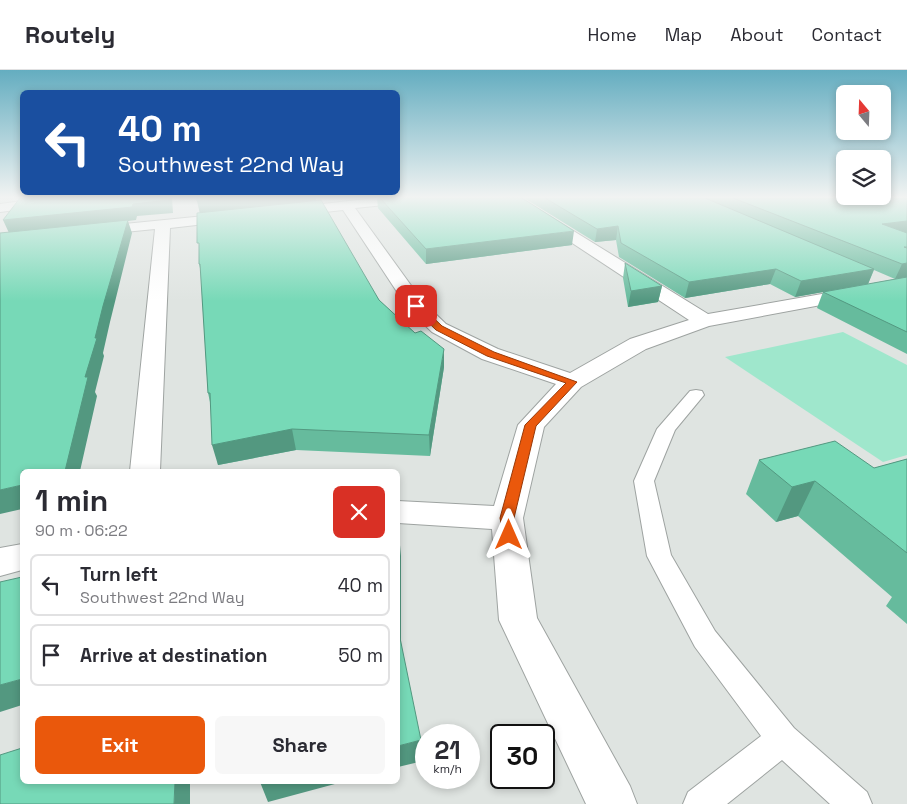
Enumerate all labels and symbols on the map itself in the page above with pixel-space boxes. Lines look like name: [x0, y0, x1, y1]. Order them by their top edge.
north arrow: [836, 85, 891, 140]
pin: [395, 285, 437, 327]
position arrow: [482, 508, 534, 560]
speed limit sign: 30: [490, 724, 555, 789]

